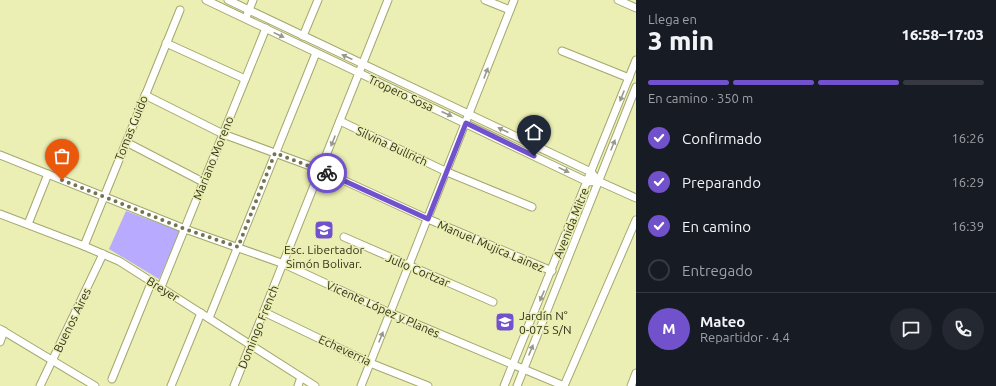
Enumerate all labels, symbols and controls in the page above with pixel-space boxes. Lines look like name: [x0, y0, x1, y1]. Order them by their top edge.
text: Llega en: [648, 12, 697, 26]
text: 3 min: [648, 26, 714, 55]
text: 16:58–17:03: [901, 26, 984, 43]
one-way arrow: [273, 32, 285, 38]
one-way arrow: [342, 54, 353, 60]
one-way arrow: [483, 67, 489, 79]
street label: Tropero Sosa: [366, 72, 436, 114]
one-way arrow: [618, 91, 624, 103]
text: En camino · 350 m: [648, 91, 753, 105]
street label: Tomas Guido: [112, 93, 150, 163]
one-way arrow: [441, 111, 453, 117]
street label: Mariano Moreno: [190, 114, 236, 202]
pin: [517, 115, 551, 156]
icon: home: [523, 121, 545, 143]
street label: Silvina Bullrich: [354, 124, 430, 168]
one-way arrow: [497, 127, 508, 133]
icon: check: [648, 127, 670, 149]
text: Confirmado: [682, 130, 762, 147]
text: 16:26: [951, 131, 984, 145]
one-way arrow: [329, 135, 335, 147]
one-way arrow: [610, 138, 616, 150]
pin: [45, 139, 79, 180]
icon: bag: [51, 145, 73, 167]
courier: [307, 153, 347, 193]
icon: bike: [316, 162, 338, 184]
one-way arrow: [559, 167, 570, 173]
icon: check: [648, 171, 670, 193]
text: Preparando: [682, 174, 761, 191]
text: 16:29: [951, 175, 984, 189]
street label: Avenida Mitre: [551, 186, 591, 260]
icon: check: [648, 215, 670, 237]
street label: Manuel Mujica Lainez: [436, 218, 547, 275]
text: En camino: [682, 218, 751, 235]
school or university icon: Esc. Libertador Simón Bolivar.: [313, 219, 335, 241]
text: 16:39: [951, 219, 984, 233]
place label: Esc. Libertador Simón Bolivar.: [284, 243, 364, 270]
street label: Julio Cortzar: [384, 251, 452, 290]
text: Entregado: [682, 262, 753, 279]
street label: Breyer: [144, 274, 182, 304]
street label: Vicente López y Planes: [324, 278, 442, 340]
street label: Domingo French: [235, 283, 281, 371]
street label: Buenos Aires: [51, 286, 93, 354]
one-way arrow: [538, 290, 544, 302]
button: chat: [890, 308, 932, 350]
button: phone: [942, 308, 984, 350]
place label: Jardín N° 0-075 S/N: [519, 309, 572, 336]
school or university icon: Jardín N° 0-075 S/N: [494, 311, 516, 333]
text: Mateo: [700, 313, 745, 330]
text: M: [662, 320, 676, 337]
one-way arrow: [378, 330, 384, 342]
text: Repartidor · 4.4: [700, 330, 790, 344]
street label: Echeverria: [317, 332, 373, 368]
one-way arrow: [529, 343, 535, 355]

